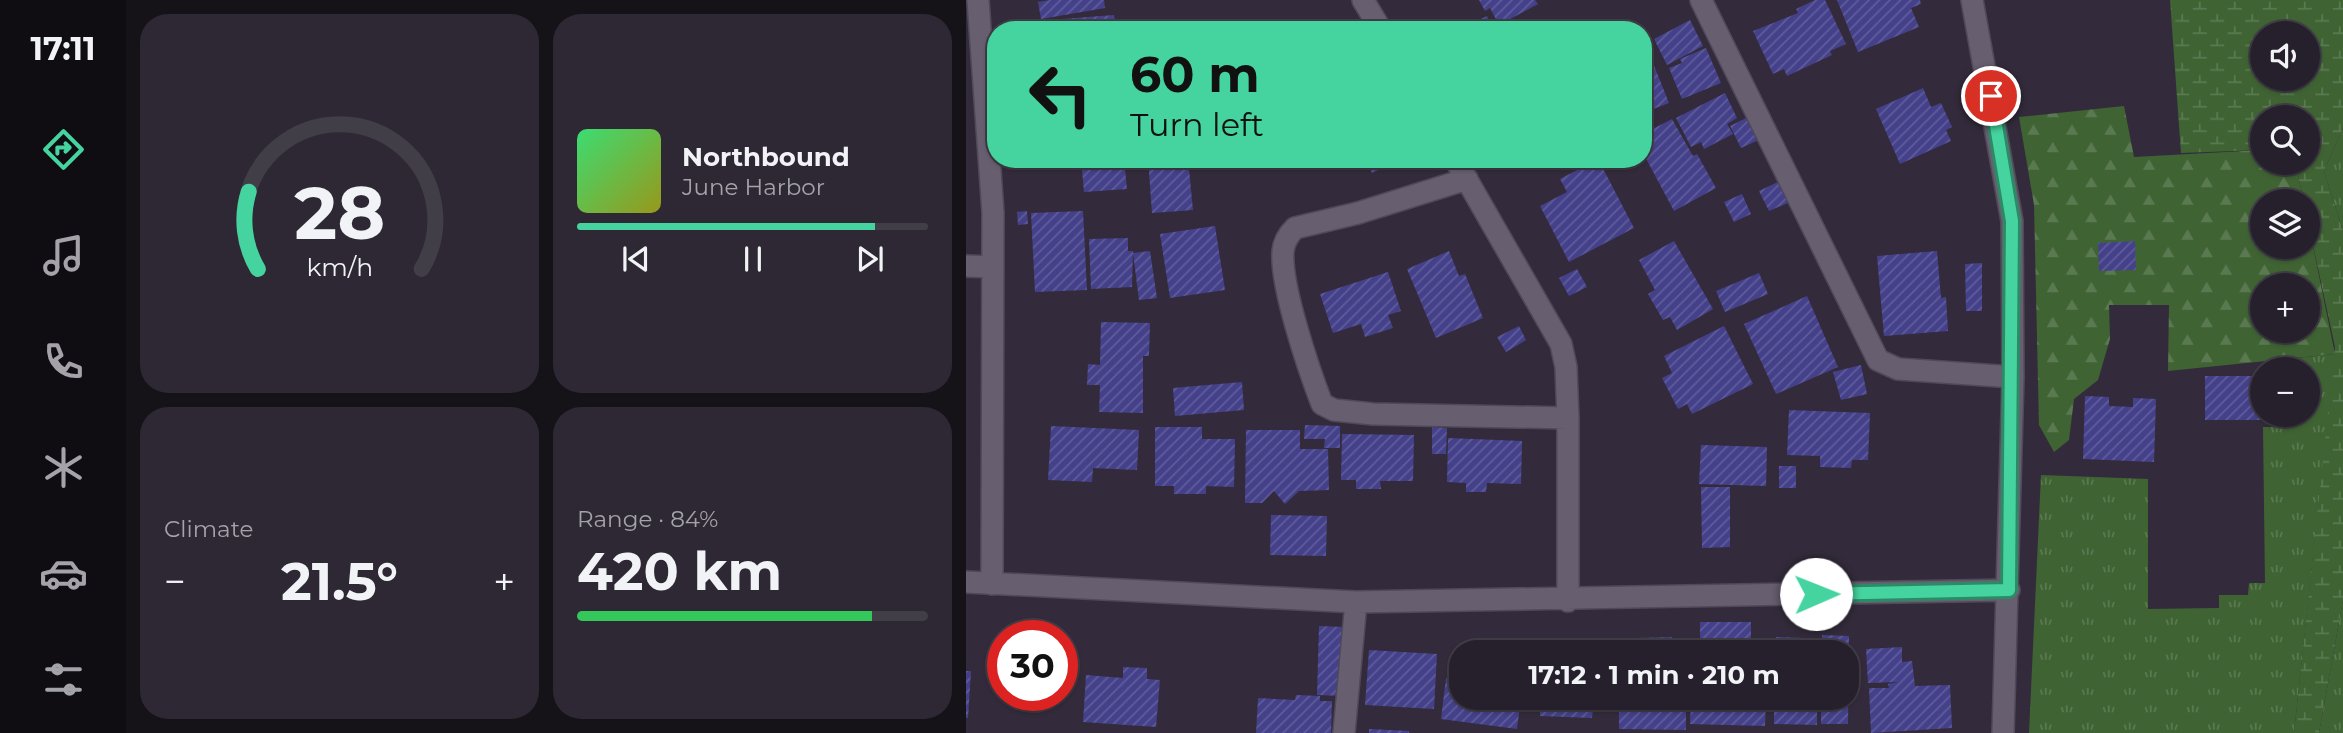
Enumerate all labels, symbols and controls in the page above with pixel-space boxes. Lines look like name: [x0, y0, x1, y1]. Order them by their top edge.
map controls: [2250, 21, 2320, 427]
button: sound: [2250, 21, 2320, 91]
text: 17:11: [30, 29, 96, 68]
text: 60 m: [1130, 45, 1260, 104]
icon: left: [1015, 49, 1106, 140]
pin: [1961, 66, 2021, 126]
icon: arrive: [1972, 77, 2010, 115]
text: Turn left: [1130, 105, 1264, 144]
button: search: [2250, 105, 2320, 175]
icon: directions: [39, 125, 88, 174]
text: Northbound: [682, 141, 850, 173]
text: 28: [294, 170, 385, 258]
text: June Harbor: [682, 173, 825, 201]
button: layers: [2250, 189, 2320, 259]
icon: music: [39, 231, 88, 280]
icon: previous: [617, 240, 655, 278]
icon: pause: [734, 240, 772, 278]
icon: next: [851, 240, 889, 278]
text: km/h: [306, 252, 373, 282]
button: +: [2250, 273, 2320, 343]
icon: phone: [39, 337, 88, 386]
button: −: [2250, 357, 2320, 427]
icon: climate: [39, 443, 88, 492]
text: Range · 84%: [577, 505, 718, 533]
text: Climate: [164, 515, 253, 543]
text: 420 km: [577, 540, 782, 603]
icon: car: [39, 549, 88, 598]
text: 21.5°: [281, 550, 398, 613]
position arrow: [1779, 557, 1853, 631]
text: −: [164, 558, 186, 605]
text: +: [493, 558, 515, 605]
speed limit sign: 30: [987, 620, 1078, 711]
icon: filters: [39, 655, 88, 704]
text: 17:12 · 1 min · 210 m: [1528, 659, 1780, 691]

